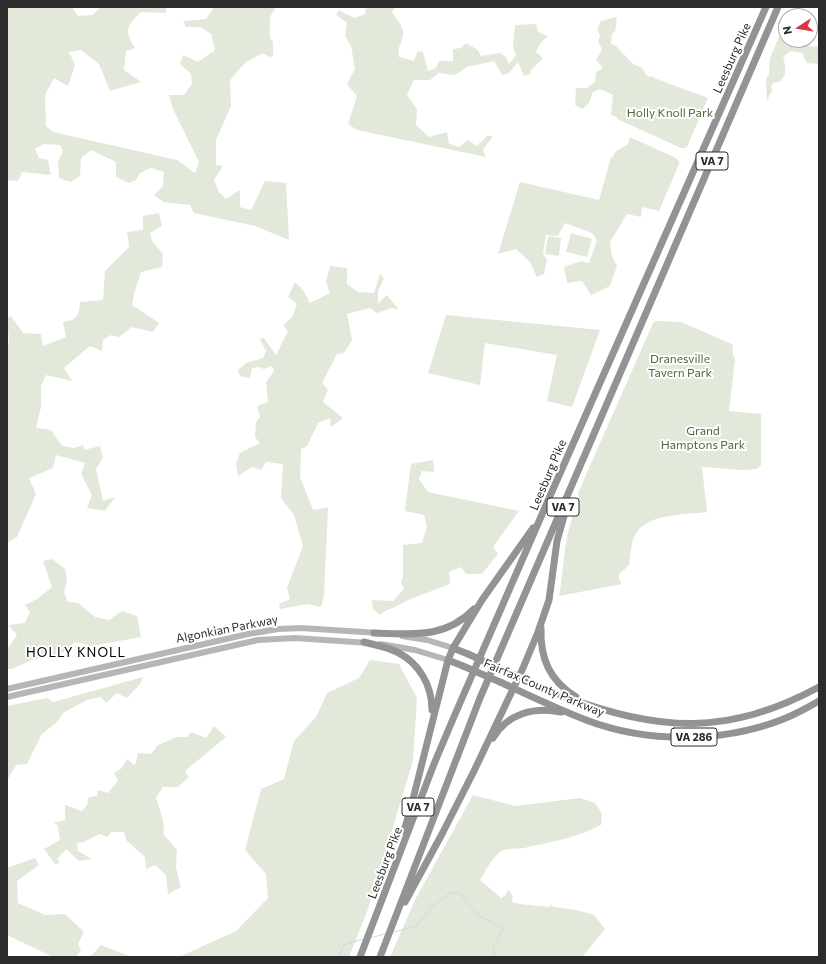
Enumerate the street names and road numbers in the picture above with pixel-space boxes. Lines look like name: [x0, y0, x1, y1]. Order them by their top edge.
street label: Leesburg Pike: [710, 21, 754, 95]
road number: VA 7: [696, 152, 728, 170]
street label: Leesburg Pike: [527, 437, 569, 513]
road number: VA 7: [547, 498, 579, 516]
street label: Algonkian Parkway: [175, 612, 279, 646]
street label: Fairfax County Parkway: [481, 656, 607, 720]
road number: VA 286: [671, 728, 717, 746]
road number: VA 7: [402, 798, 434, 816]
street label: Leesburg Pike: [365, 825, 405, 901]

